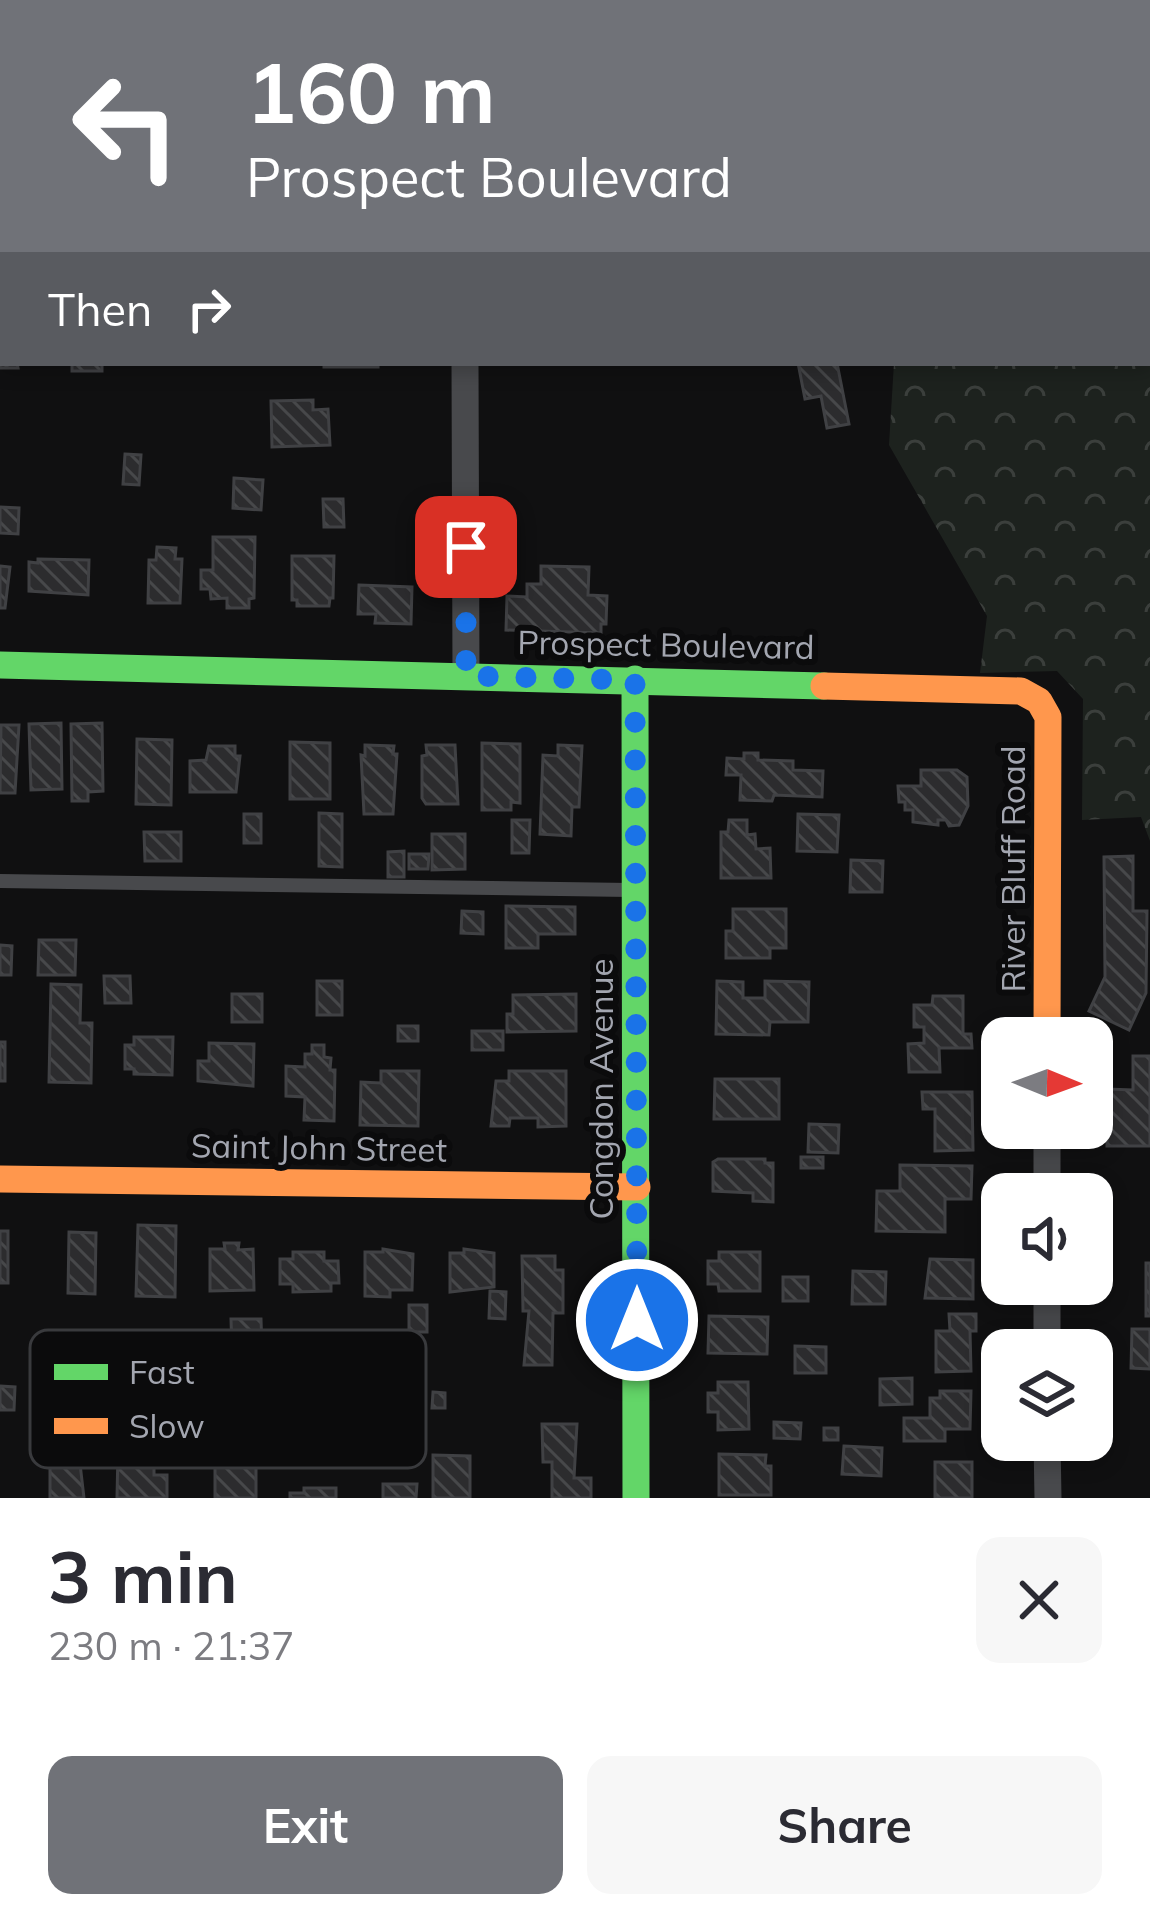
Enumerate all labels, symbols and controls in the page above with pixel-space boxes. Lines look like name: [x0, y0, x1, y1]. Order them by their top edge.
text: 160 m: [246, 39, 496, 144]
icon: left: [48, 48, 204, 204]
text: Prospect Boulevard: [246, 143, 732, 211]
icon: right: [176, 276, 242, 342]
text: Then: [48, 281, 152, 337]
pin: [415, 496, 517, 598]
icon: arrive: [433, 514, 499, 580]
street label: Prospect Boulevard: [517, 621, 815, 667]
street label: River Bluff Road: [992, 745, 1033, 993]
street label: Congdon Avenue: [580, 958, 621, 1220]
north arrow: [981, 1017, 1113, 1149]
map controls: [981, 1017, 1113, 1461]
street label: Saint John Street: [191, 1124, 447, 1170]
button: sound: [981, 1173, 1113, 1305]
position arrow: [574, 1257, 700, 1383]
button: layers: [981, 1329, 1113, 1461]
legend: [30, 1330, 426, 1468]
text: Fast: [129, 1351, 194, 1392]
text: Slow: [129, 1405, 205, 1446]
text: 3 min: [48, 1531, 238, 1621]
button: close: [976, 1537, 1102, 1663]
text: 230 m · 21:37: [48, 1621, 294, 1670]
button: Exit: [48, 1756, 563, 1894]
button: Share: [587, 1756, 1102, 1894]

